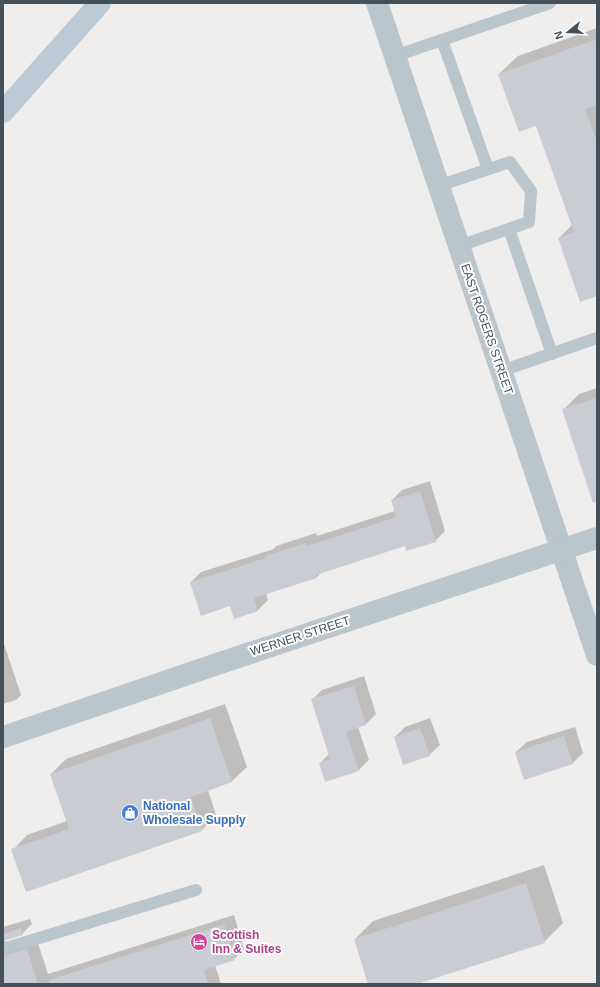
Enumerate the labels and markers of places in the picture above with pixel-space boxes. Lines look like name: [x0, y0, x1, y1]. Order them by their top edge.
place label: National Wholesale Supply: [143, 799, 246, 827]
shop icon: National Wholesale Supply: [120, 803, 140, 823]
place label: Scottish Inn & Suites: [212, 928, 282, 956]
hotel icon: Scottish Inn & Suites: [189, 932, 209, 952]

